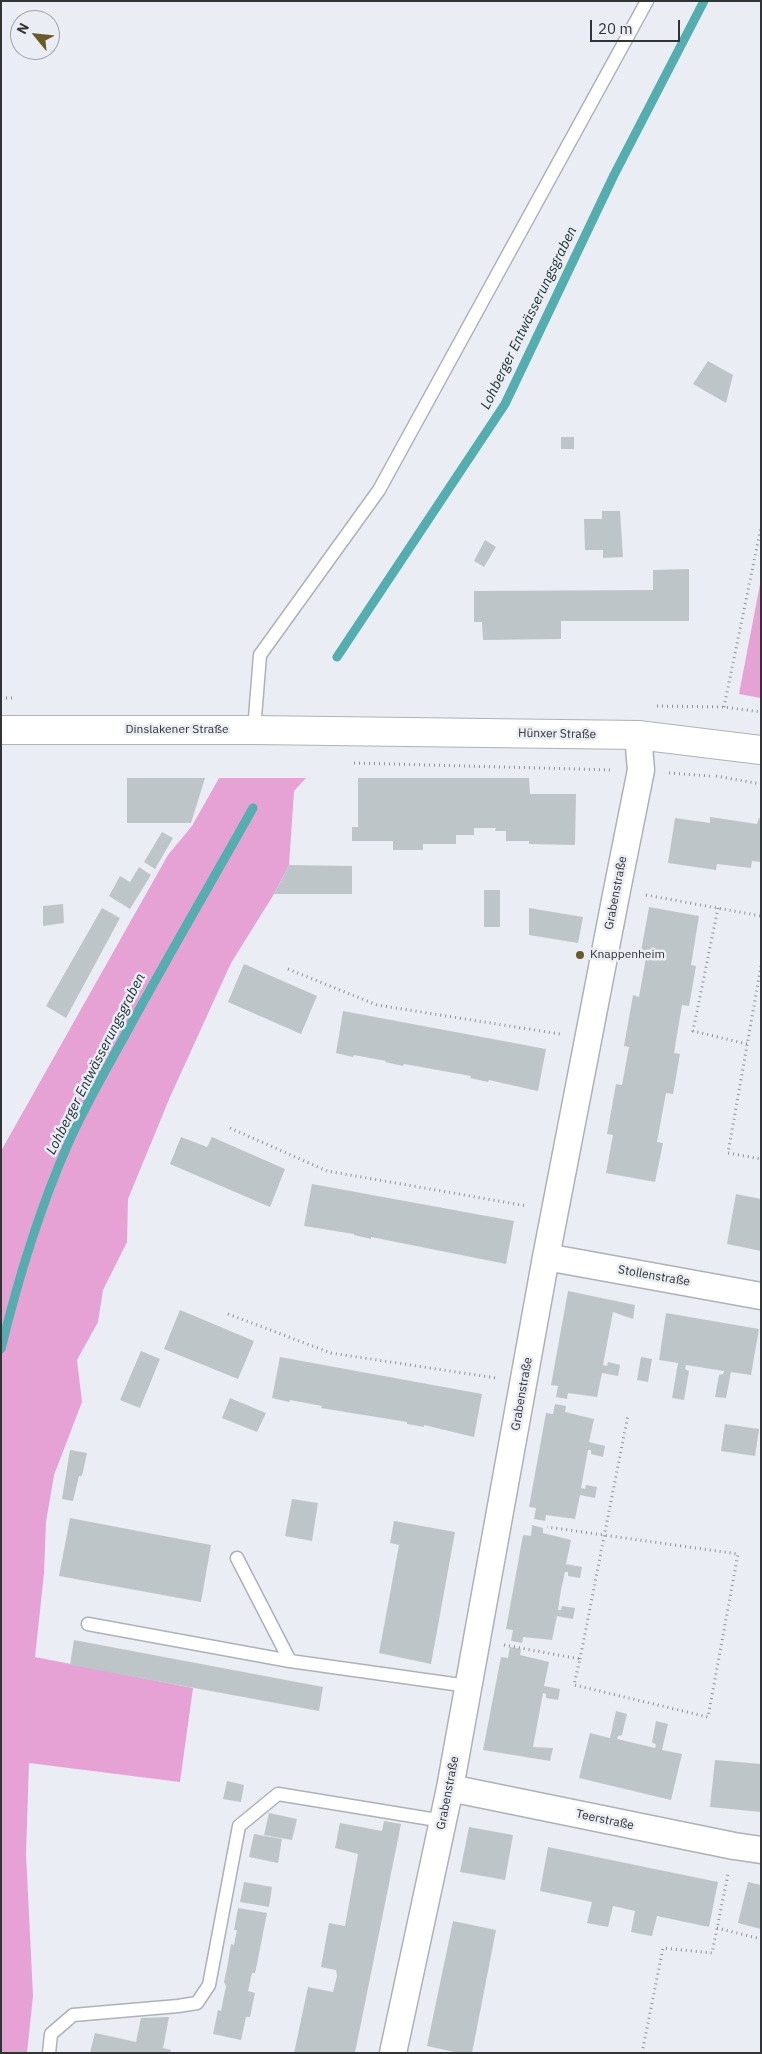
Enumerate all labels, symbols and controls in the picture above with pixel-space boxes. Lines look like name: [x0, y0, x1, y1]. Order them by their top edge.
north arrow: [10, 10, 60, 60]
scale bar: [592, 10, 682, 42]
text: 20 m: [598, 19, 633, 38]
text: N: [12, 20, 33, 37]
water label: Lohberger Entwässerungsgraben: [477, 224, 581, 412]
street label: Dinslakener Straße: [126, 723, 228, 737]
street label: Hünxer Straße: [518, 726, 596, 742]
street label: Grabenstraße: [602, 855, 630, 931]
place label: Knappenheim: [590, 948, 665, 962]
marker: Knappenheim: [574, 949, 586, 961]
water label: Lohberger Entwässerungsgraben: [43, 971, 149, 1157]
street label: Stollenstraße: [617, 1263, 691, 1289]
street label: Grabenstraße: [508, 1356, 536, 1432]
street label: Grabenstraße: [434, 1755, 462, 1831]
street label: Teerstraße: [575, 1807, 635, 1833]

